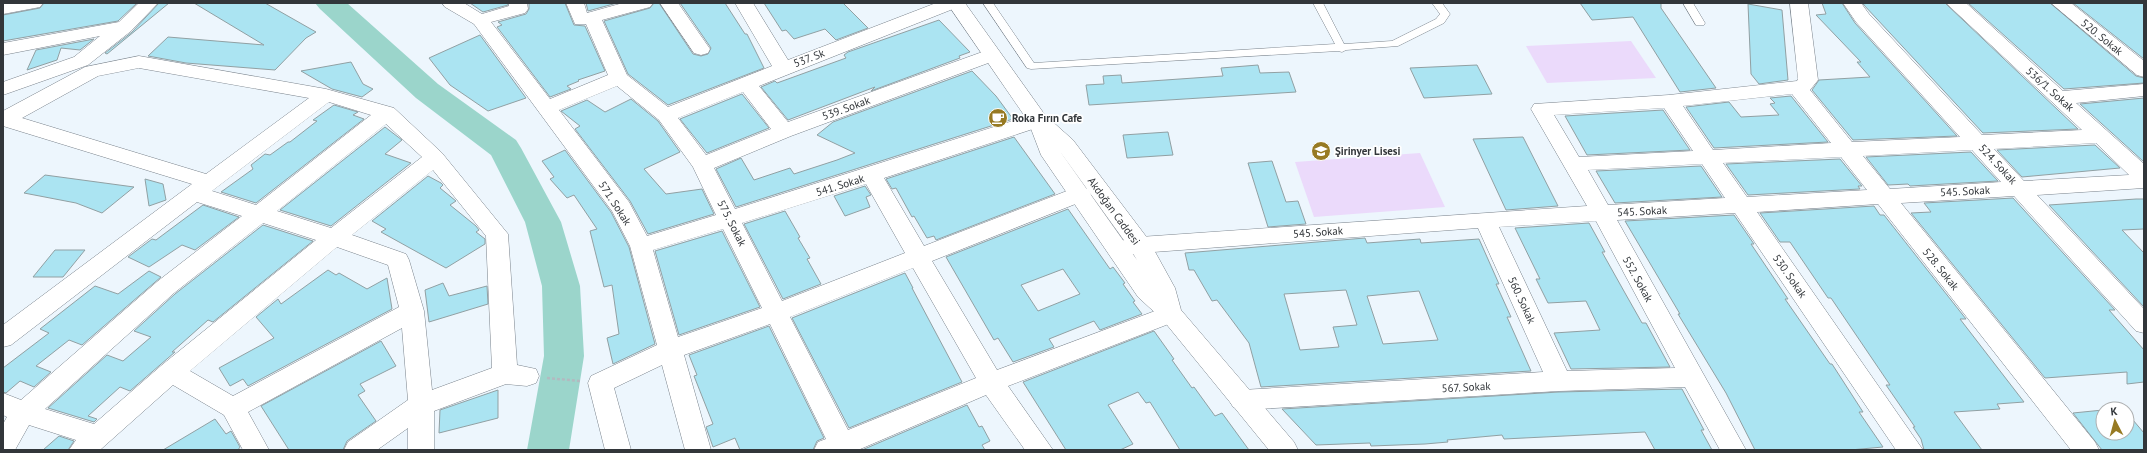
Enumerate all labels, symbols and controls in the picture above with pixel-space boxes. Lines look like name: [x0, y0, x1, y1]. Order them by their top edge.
street label: 520. Sokak: [2078, 16, 2126, 59]
street label: 537. Sk: [791, 45, 827, 70]
street label: 536/1. Sokak: [2023, 64, 2078, 115]
street label: 539. Sokak: [820, 93, 873, 123]
cafe icon: Roka Fırın Cafe: [987, 107, 1009, 129]
place label: Roka Fırın Cafe: [1012, 111, 1083, 125]
school or university icon: Şirinyer Lisesi: [1310, 140, 1332, 162]
street label: 524. Sokak: [1976, 141, 2021, 188]
place label: Şirinyer Lisesi: [1335, 144, 1401, 158]
street label: 541. Sokak: [814, 171, 867, 199]
street label: Akdoğan Caddesi: [1085, 174, 1143, 248]
street label: 571. Sokak: [595, 178, 635, 228]
street label: 545. Sokak: [1940, 183, 1991, 199]
street label: 575. Sokak: [714, 197, 750, 249]
street label: 545. Sokak: [1617, 203, 1668, 219]
street label: 545. Sokak: [1292, 223, 1344, 241]
street label: 528. Sokak: [1920, 245, 1963, 293]
street label: 530. Sokak: [1770, 251, 1811, 301]
street label: 552. Sokak: [1620, 254, 1657, 305]
street label: 560. Sokak: [1505, 274, 1539, 326]
street label: 567. Sokak: [1441, 379, 1492, 395]
north arrow: [2095, 401, 2135, 441]
text: K: [2110, 404, 2118, 418]

